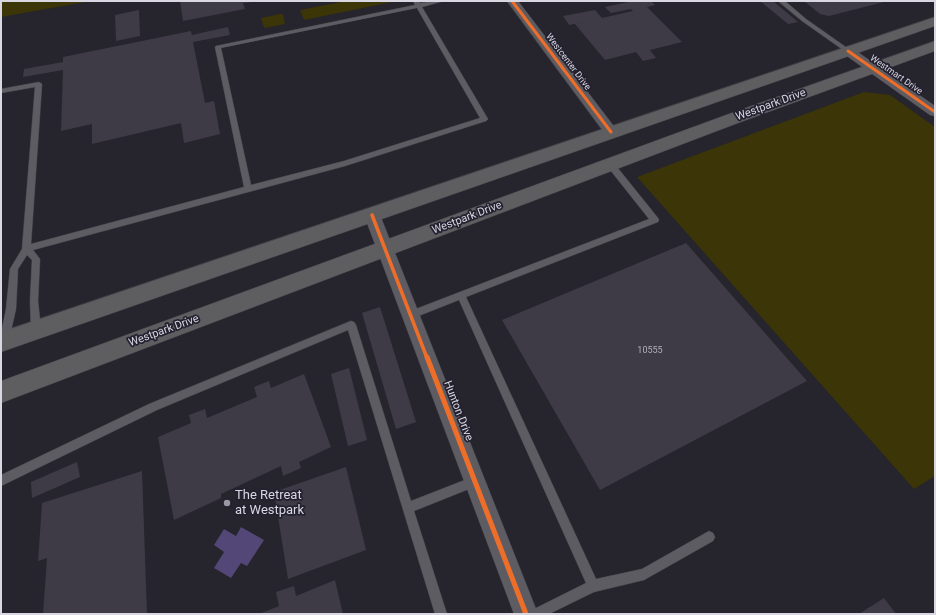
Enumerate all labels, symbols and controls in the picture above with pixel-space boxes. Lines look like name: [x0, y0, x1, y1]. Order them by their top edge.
street label: Westcenter Drive: [543, 32, 593, 92]
street label: Westmart Drive: [868, 53, 924, 97]
street label: Westpark Drive: [734, 86, 808, 124]
street label: Westpark Drive: [430, 199, 504, 237]
street label: Westpark Drive: [127, 312, 201, 350]
house number: 10555: [637, 346, 663, 356]
street label: Hunton Drive: [441, 379, 475, 443]
place label: The Retreat at Westpark: [235, 488, 304, 519]
marker: The Retreat at Westpark: [222, 498, 232, 508]

